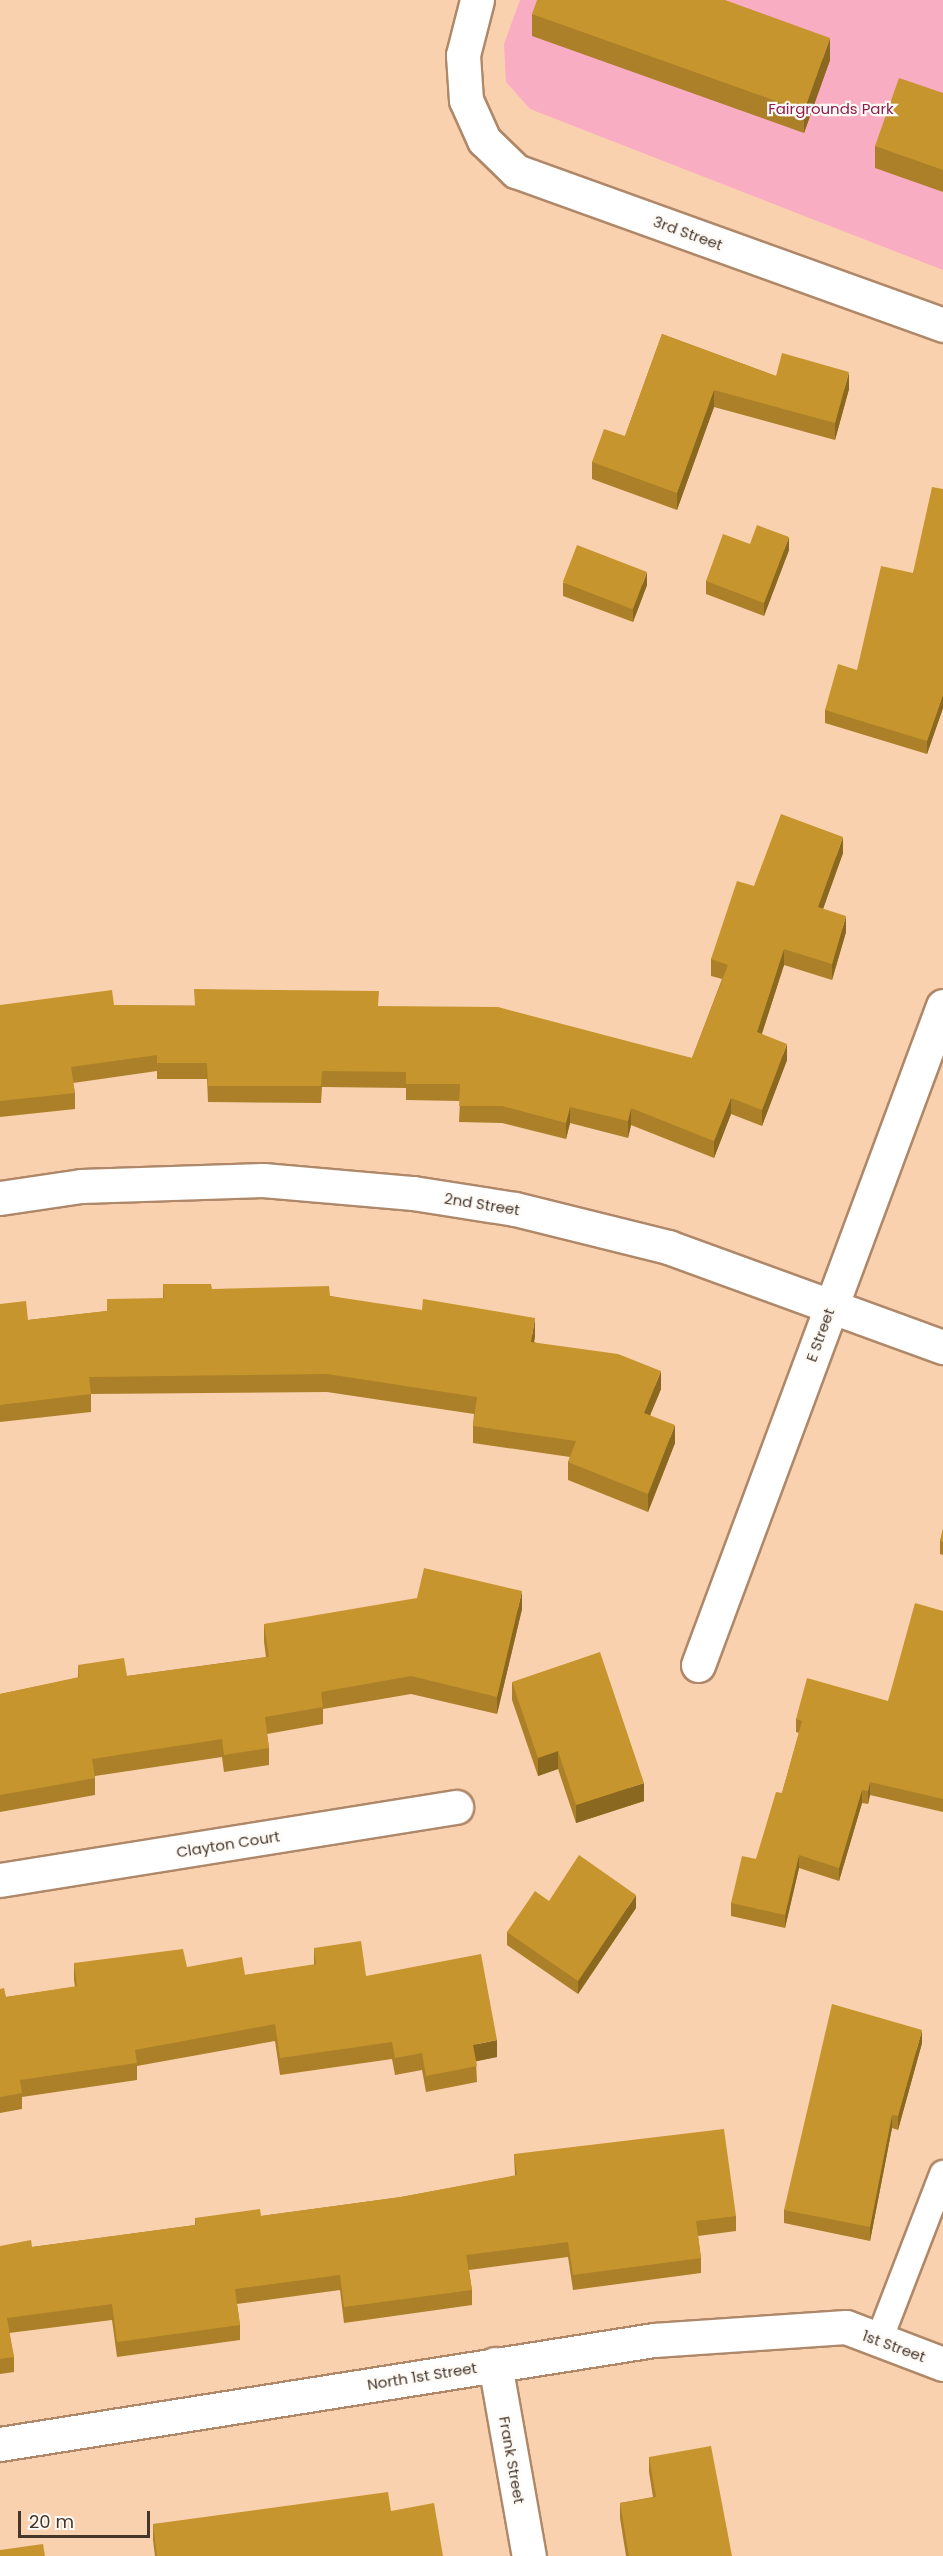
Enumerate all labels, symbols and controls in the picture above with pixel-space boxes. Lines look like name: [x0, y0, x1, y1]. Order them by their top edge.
park label: Fairgrounds Park: [768, 100, 894, 118]
street label: 3rd Street: [651, 212, 725, 254]
street label: 2nd Street: [443, 1189, 521, 1219]
street label: E Street: [802, 1306, 838, 1364]
street label: Clayton Court: [175, 1827, 281, 1861]
street label: 1st Street: [860, 2326, 928, 2366]
street label: North 1st Street: [366, 2358, 478, 2394]
street label: Frank Street: [495, 2415, 529, 2505]
scale bar: [21, 2499, 153, 2537]
text: 20 m: [29, 2509, 74, 2534]

